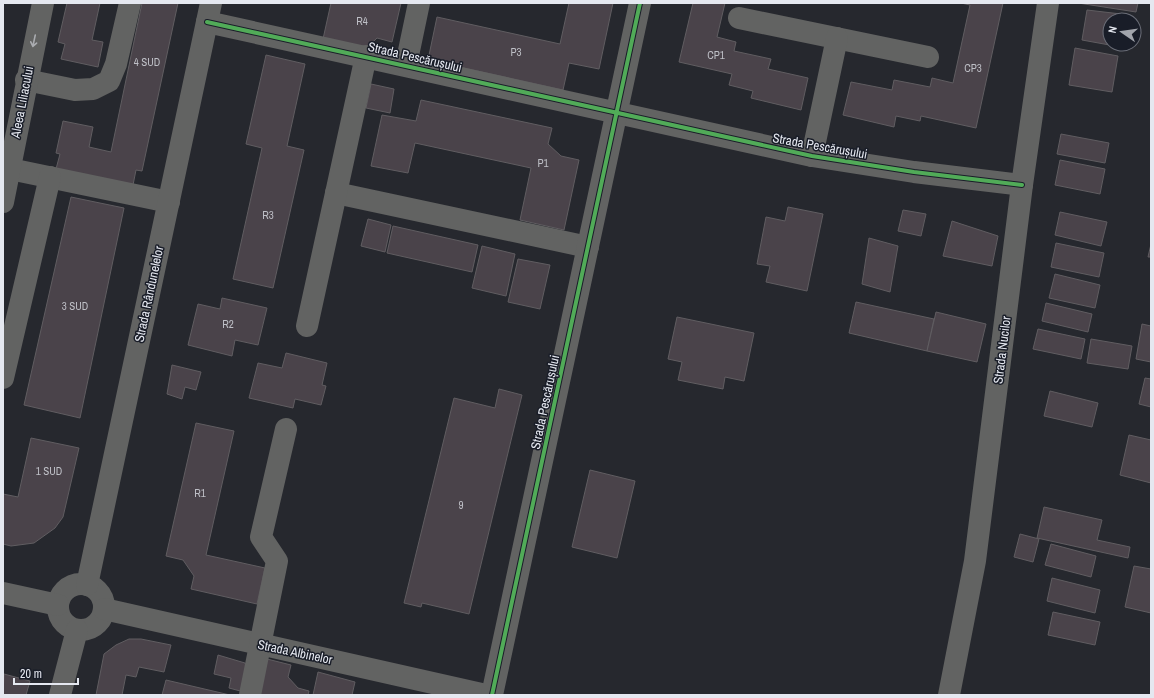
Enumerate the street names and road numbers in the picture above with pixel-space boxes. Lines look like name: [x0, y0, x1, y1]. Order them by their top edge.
street label: Strada Pescărușului: [366, 38, 464, 76]
street label: Aleea Liliacului: [7, 65, 37, 140]
street label: Strada Pescărușului: [771, 129, 869, 163]
street label: Strada Rândunelelor: [131, 244, 168, 344]
street label: Strada Nucilor: [989, 315, 1015, 385]
street label: Strada Pescărușului: [527, 353, 563, 451]
street label: Strada Albinelor: [256, 636, 334, 668]

